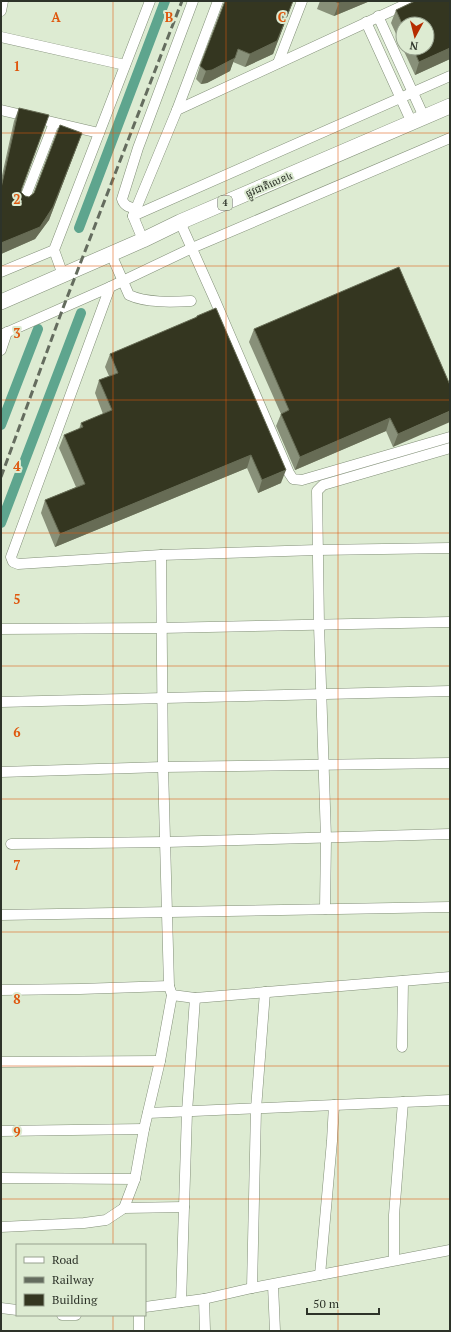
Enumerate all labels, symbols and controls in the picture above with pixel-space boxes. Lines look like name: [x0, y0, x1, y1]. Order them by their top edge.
text: A: [51, 8, 61, 26]
text: B: [165, 8, 173, 26]
text: C: [278, 8, 286, 26]
north arrow: [395, 16, 435, 56]
text: N: [408, 38, 419, 53]
text: 1: [13, 57, 21, 75]
street label: ផ្លូវជាតិលេខ៤: [244, 169, 296, 203]
text: 2: [13, 190, 21, 208]
road number: 4: [218, 196, 232, 210]
text: 3: [13, 324, 21, 342]
text: 4: [13, 457, 21, 475]
text: 5: [13, 590, 21, 608]
text: 6: [13, 723, 21, 741]
text: 7: [13, 856, 21, 874]
text: 8: [13, 990, 21, 1008]
text: 9: [13, 1123, 21, 1141]
legend: [16, 1244, 146, 1316]
text: Road: [52, 1252, 79, 1267]
text: Railway: [52, 1272, 95, 1287]
scale bar: [307, 1290, 379, 1316]
text: Building: [52, 1292, 98, 1307]
text: 50 m: [313, 1296, 340, 1311]

